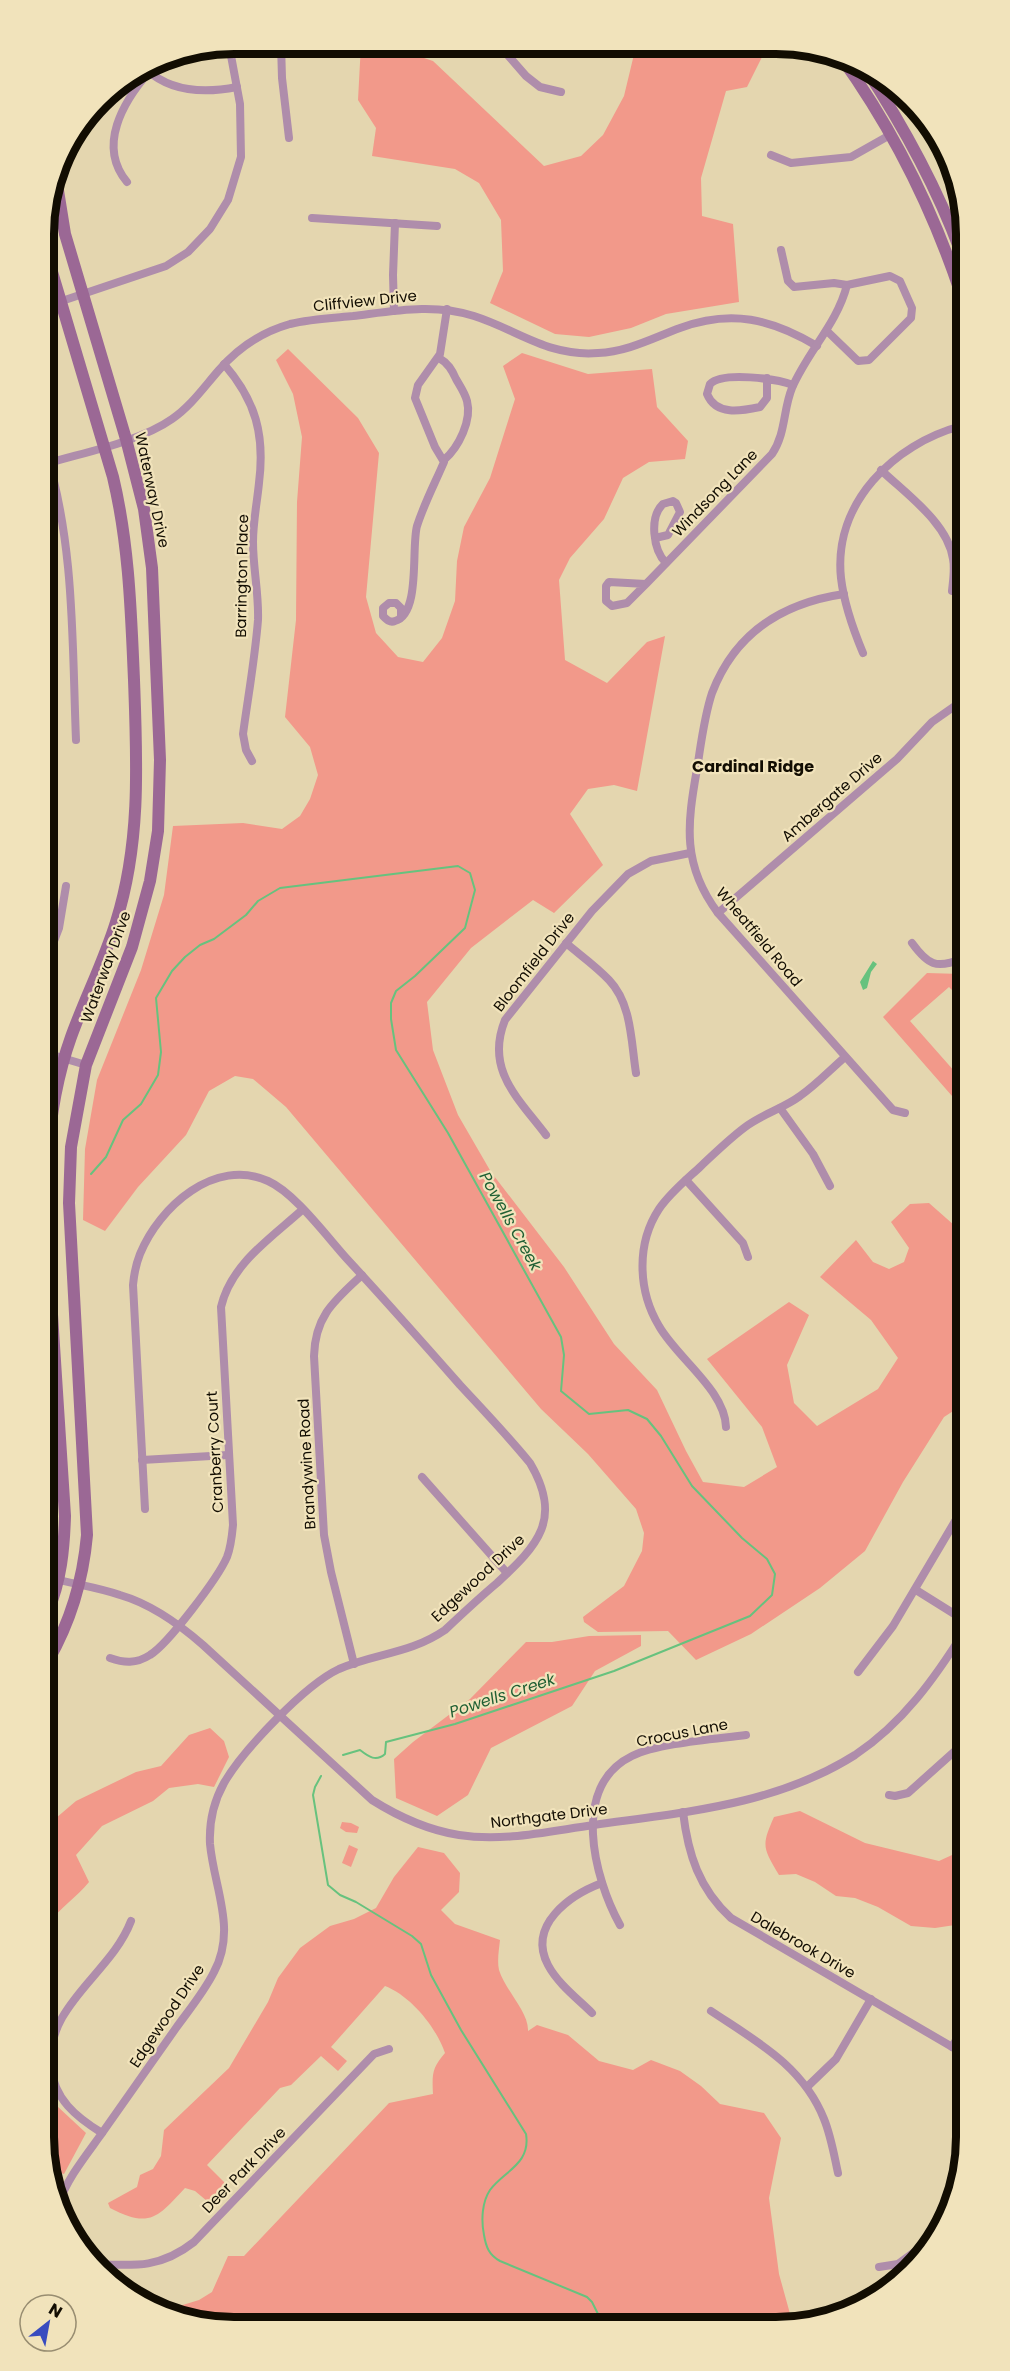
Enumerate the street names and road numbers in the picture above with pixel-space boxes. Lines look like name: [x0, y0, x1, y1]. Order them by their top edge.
street label: Cliffview Drive: [312, 285, 418, 316]
street label: Waterway Drive: [130, 430, 175, 550]
street label: Windsong Lane: [667, 444, 762, 541]
street label: Barrington Place: [230, 514, 253, 638]
street label: Ambergate Drive: [777, 747, 887, 846]
street label: Wheatfield Road: [712, 882, 807, 991]
street label: Waterway Drive: [76, 908, 136, 1026]
street label: Bloomfield Drive: [488, 908, 579, 1016]
street label: Cranberry Court: [201, 1391, 228, 1513]
street label: Brandywine Road: [293, 1398, 320, 1530]
street label: Edgewood Drive: [426, 1529, 529, 1626]
street label: Crocus Lane: [634, 1713, 729, 1752]
street label: Northgate Drive: [489, 1798, 609, 1833]
street label: Dalebrook Drive: [747, 1906, 860, 1983]
street label: Edgewood Drive: [124, 1960, 209, 2072]
street label: Deer Park Drive: [197, 2122, 290, 2217]

